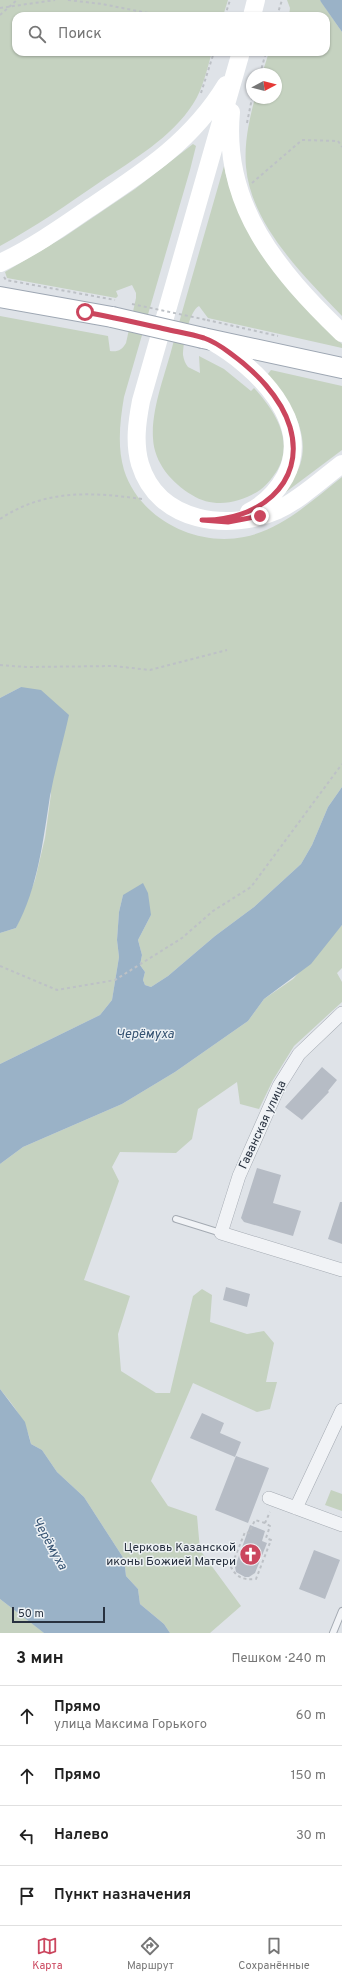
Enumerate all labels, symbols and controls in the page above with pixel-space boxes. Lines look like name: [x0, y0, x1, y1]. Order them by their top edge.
search box: [12, 12, 330, 56]
icon: search: [26, 23, 48, 45]
text: Поиск: [58, 25, 102, 44]
north arrow: [246, 68, 282, 104]
route start: [76, 303, 94, 321]
route end: [251, 507, 269, 525]
water label: Черёмуха: [116, 1027, 174, 1043]
street label: Гаванская улица: [235, 1078, 291, 1172]
water label: Черёмуха: [28, 1515, 70, 1573]
place label: Церковь Казанской иконы Божией Матери: [106, 1540, 236, 1570]
church icon: Церковь Казанской иконы Божией Матери: [238, 1542, 264, 1568]
scale bar: [12, 1605, 105, 1624]
text: 50 m: [18, 1607, 44, 1621]
text: 3 мин: [16, 1648, 64, 1670]
text: Пешком · 240 m: [231, 1651, 326, 1667]
text: Прямо: [54, 1698, 101, 1717]
icon: ahead: [16, 1705, 38, 1727]
text: 60 m: [296, 1708, 326, 1724]
text: улица Максима Горького: [54, 1717, 207, 1733]
icon: ahead: [16, 1765, 38, 1787]
text: Прямо: [54, 1766, 101, 1785]
text: 150 m: [291, 1768, 326, 1784]
icon: left: [16, 1825, 38, 1847]
text: Налево: [54, 1826, 109, 1845]
text: 30 m: [296, 1828, 326, 1844]
icon: arrive: [16, 1885, 38, 1907]
text: Пункт назначения: [54, 1886, 191, 1905]
tab: Карта: [32, 1935, 62, 1973]
tab: Маршрут: [127, 1935, 174, 1973]
tab: Сохранённые: [238, 1935, 310, 1973]

